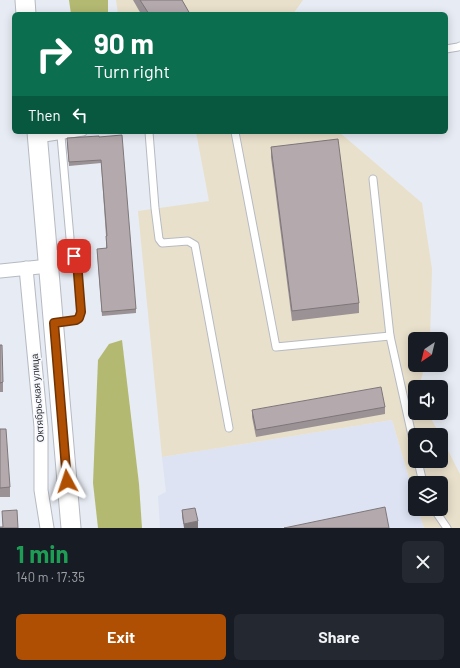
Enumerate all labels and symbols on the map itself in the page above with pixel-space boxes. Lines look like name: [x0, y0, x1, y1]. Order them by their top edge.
pin: [57, 239, 91, 273]
north arrow: [408, 332, 448, 372]
street label: Октябрьская улица: [28, 353, 46, 443]
position arrow: [46, 460, 88, 502]

